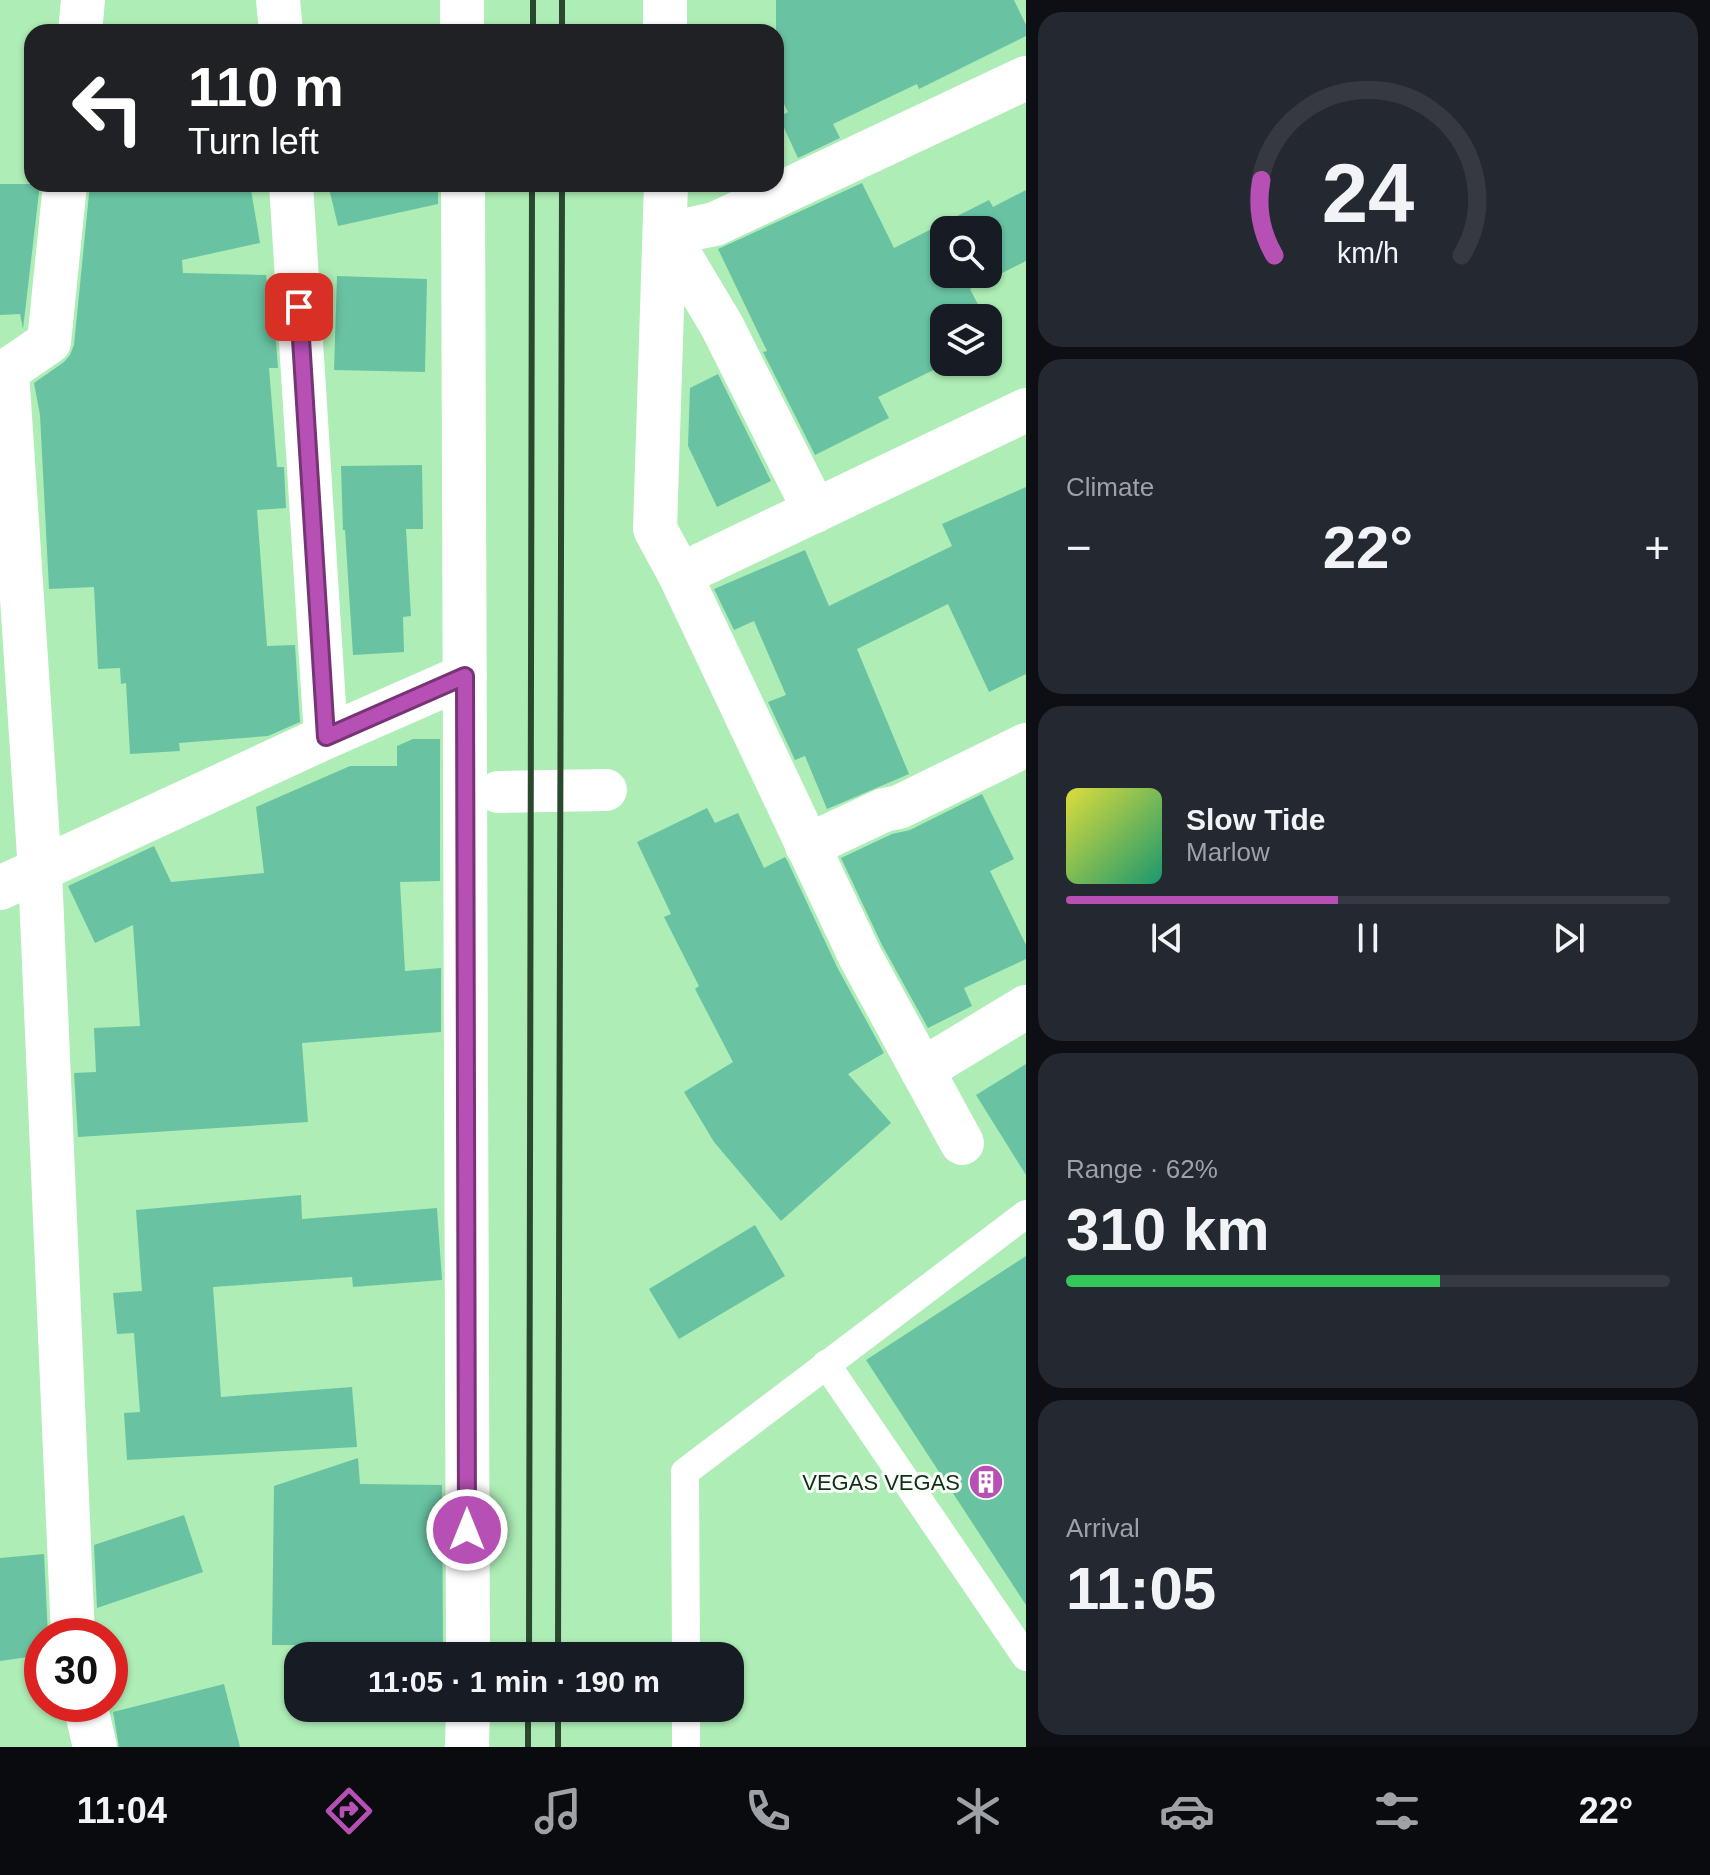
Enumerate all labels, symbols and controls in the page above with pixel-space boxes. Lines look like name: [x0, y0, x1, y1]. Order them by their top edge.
text: 110 m: [188, 55, 344, 118]
icon: left: [56, 56, 160, 160]
text: Turn left: [188, 121, 319, 162]
text: 24: [1322, 146, 1414, 239]
map controls: [930, 216, 1002, 376]
button: search: [930, 216, 1002, 288]
text: km/h: [1337, 237, 1399, 269]
pin: [265, 273, 333, 341]
icon: arrive: [277, 285, 321, 329]
button: layers: [930, 304, 1002, 376]
text: Climate: [1066, 472, 1154, 502]
text: 22°: [1323, 514, 1413, 581]
text: −: [1066, 523, 1092, 572]
text: +: [1644, 523, 1670, 572]
text: Slow Tide: [1186, 803, 1325, 836]
text: Marlow: [1186, 837, 1270, 867]
icon: previous: [1145, 916, 1189, 960]
icon: pause: [1346, 916, 1390, 960]
icon: next: [1547, 916, 1591, 960]
text: Range · 62%: [1066, 1154, 1218, 1184]
text: 310 km: [1066, 1196, 1270, 1263]
building icon: VEGAS VEGAS: [967, 1463, 1005, 1501]
place label: VEGAS VEGAS: [802, 1470, 960, 1495]
position arrow: [425, 1488, 509, 1572]
text: Arrival: [1066, 1513, 1140, 1543]
text: 11:05: [1066, 1555, 1216, 1622]
speed limit sign: 30: [24, 1618, 128, 1722]
text: 11:05 · 1 min · 190 m: [368, 1665, 660, 1698]
icon: directions: [321, 1783, 377, 1839]
icon: music: [530, 1783, 586, 1839]
icon: phone: [740, 1783, 796, 1839]
icon: climate: [950, 1783, 1006, 1839]
icon: car: [1159, 1783, 1215, 1839]
icon: filters: [1369, 1783, 1425, 1839]
text: 11:04: [77, 1790, 167, 1831]
text: 22°: [1579, 1790, 1633, 1831]

